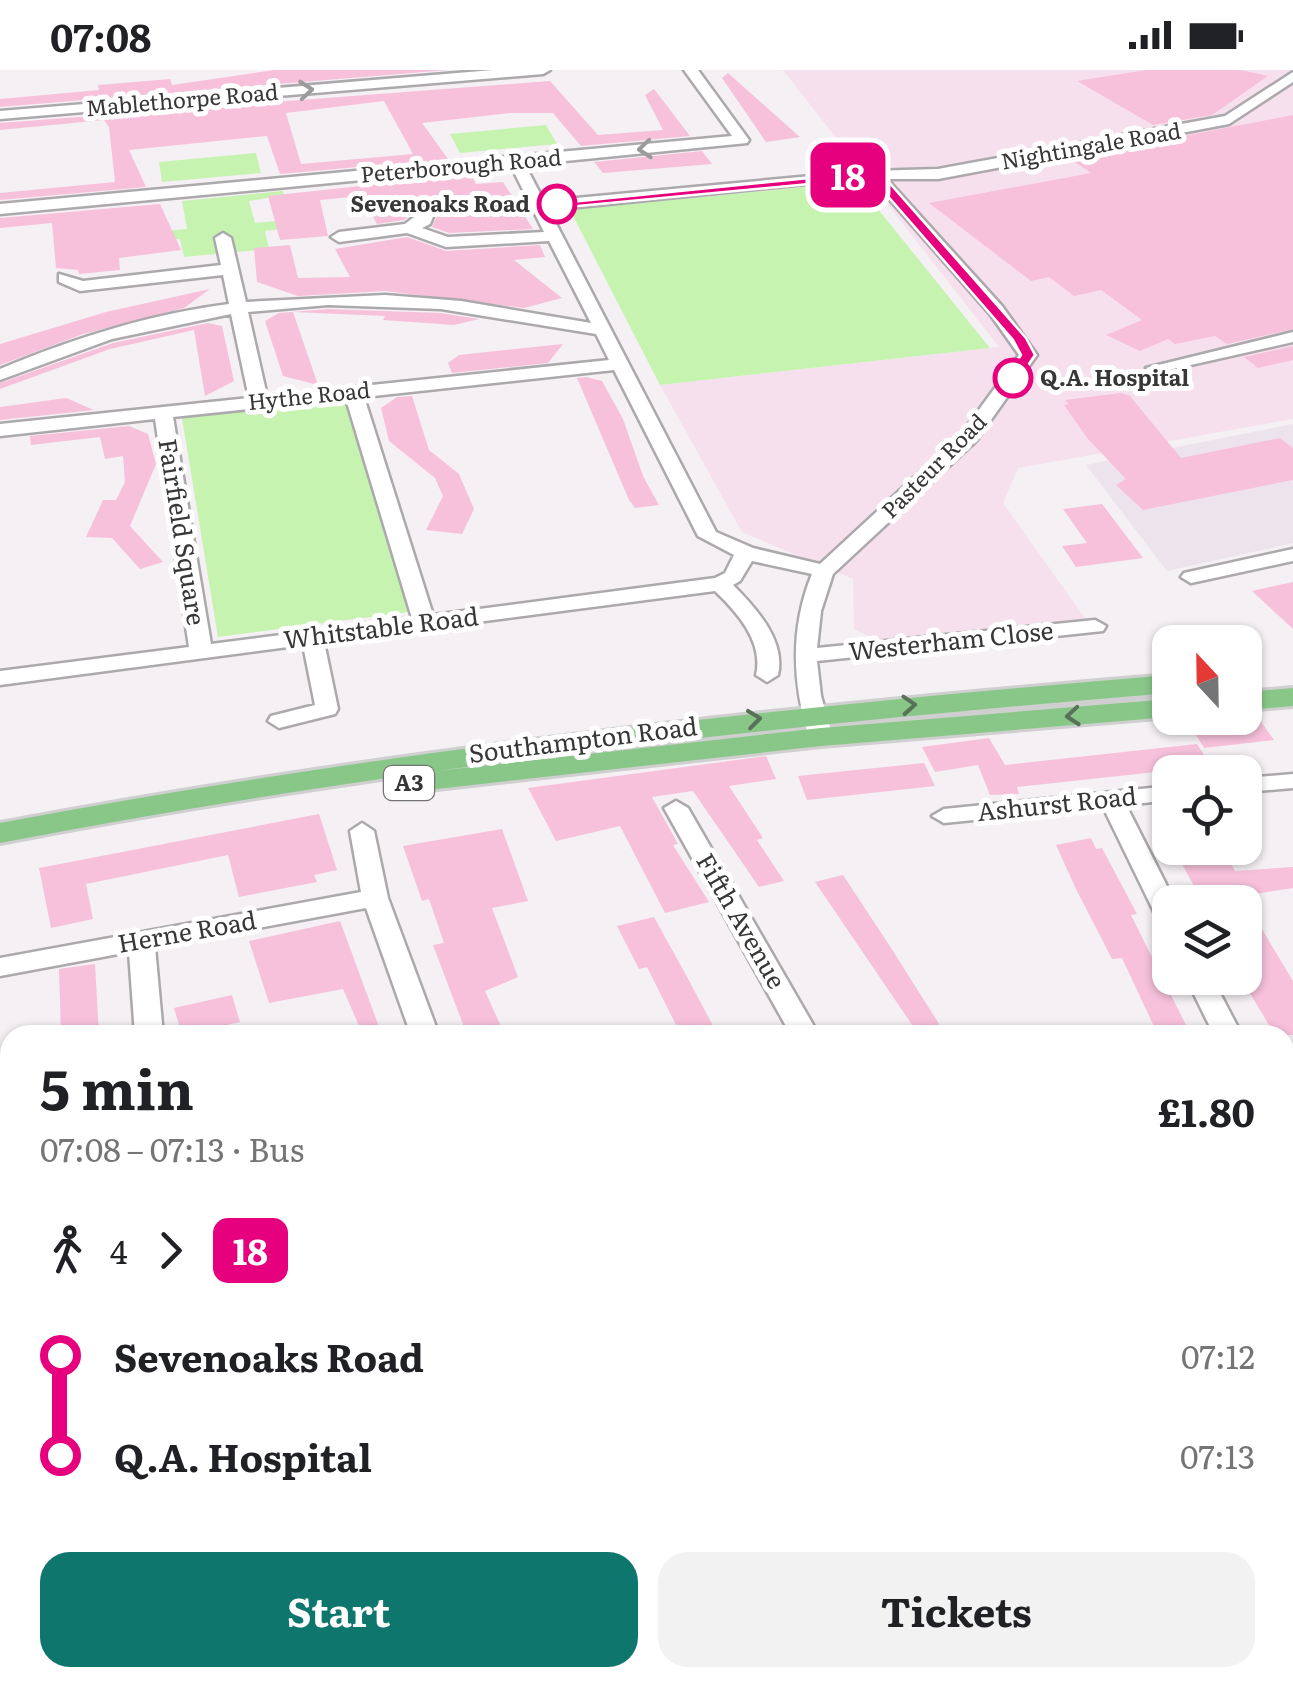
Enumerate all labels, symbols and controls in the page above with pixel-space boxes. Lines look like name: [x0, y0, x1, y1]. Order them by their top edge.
text: 07:08: [50, 7, 151, 64]
street label: Mablethorpe Road: [84, 74, 280, 123]
one-way arrow: [299, 79, 315, 101]
street label: Nightingale Road: [998, 112, 1183, 177]
one-way arrow: [637, 138, 653, 159]
street label: Peterborough Road: [359, 139, 563, 190]
line badge: 18: [803, 142, 893, 208]
text: 18: [830, 149, 866, 201]
marker: Sevenoaks Road: [538, 185, 576, 223]
place label: Sevenoaks Road: [351, 186, 530, 219]
marker: Q.A. Hospital: [994, 359, 1032, 397]
place label: Q.A. Hospital: [1040, 360, 1189, 393]
street label: Hythe Road: [246, 372, 372, 417]
street label: Pasteur Road: [873, 405, 993, 525]
street label: Fairfield Square: [150, 436, 216, 628]
street label: Whitstable Road: [281, 596, 480, 657]
street label: Westerham Close: [847, 610, 1055, 669]
north arrow: [1152, 625, 1262, 735]
map controls: [1152, 625, 1262, 995]
one-way arrow: [901, 694, 917, 716]
one-way arrow: [1064, 704, 1080, 726]
street label: Southampton Road: [466, 706, 699, 771]
one-way arrow: [746, 709, 762, 730]
button: locate: [1152, 755, 1262, 865]
road number: A3: [384, 766, 434, 800]
street label: Ashurst Road: [975, 776, 1138, 829]
street label: Fifth Avenue: [688, 845, 796, 995]
button: layers: [1152, 885, 1262, 995]
street label: Herne Road: [114, 900, 259, 961]
text: 5 min: [40, 1045, 194, 1127]
text: £1.80: [1158, 1082, 1255, 1139]
text: 07:08 – 07:13 · Bus: [40, 1124, 304, 1172]
icon: walk: [40, 1223, 95, 1278]
icon: forward: [143, 1223, 198, 1278]
text: 18: [233, 1224, 268, 1276]
text: 4: [110, 1226, 128, 1274]
text: Sevenoaks Road: [114, 1327, 424, 1384]
text: 07:12: [1181, 1331, 1255, 1379]
text: Q.A. Hospital: [114, 1427, 372, 1484]
text: 07:13: [1180, 1431, 1255, 1479]
button: Start: [40, 1552, 638, 1667]
button: Tickets: [658, 1552, 1255, 1667]

